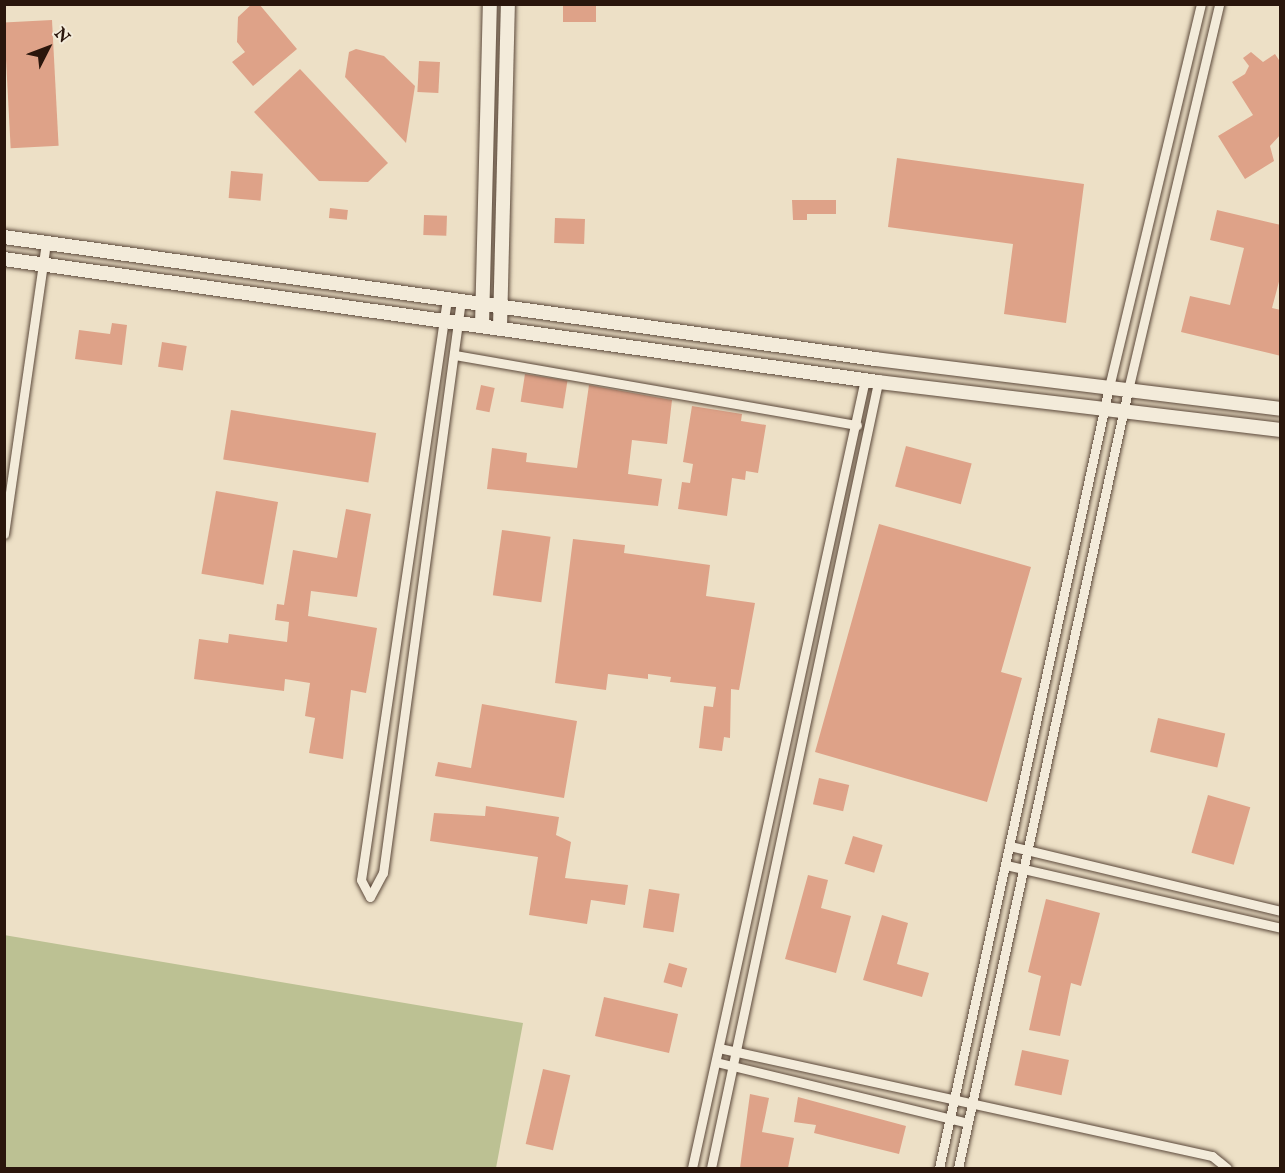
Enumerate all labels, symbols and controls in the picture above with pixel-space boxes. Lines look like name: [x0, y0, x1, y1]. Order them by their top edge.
north arrow: [18, 18, 78, 78]
text: N: [49, 24, 73, 48]

